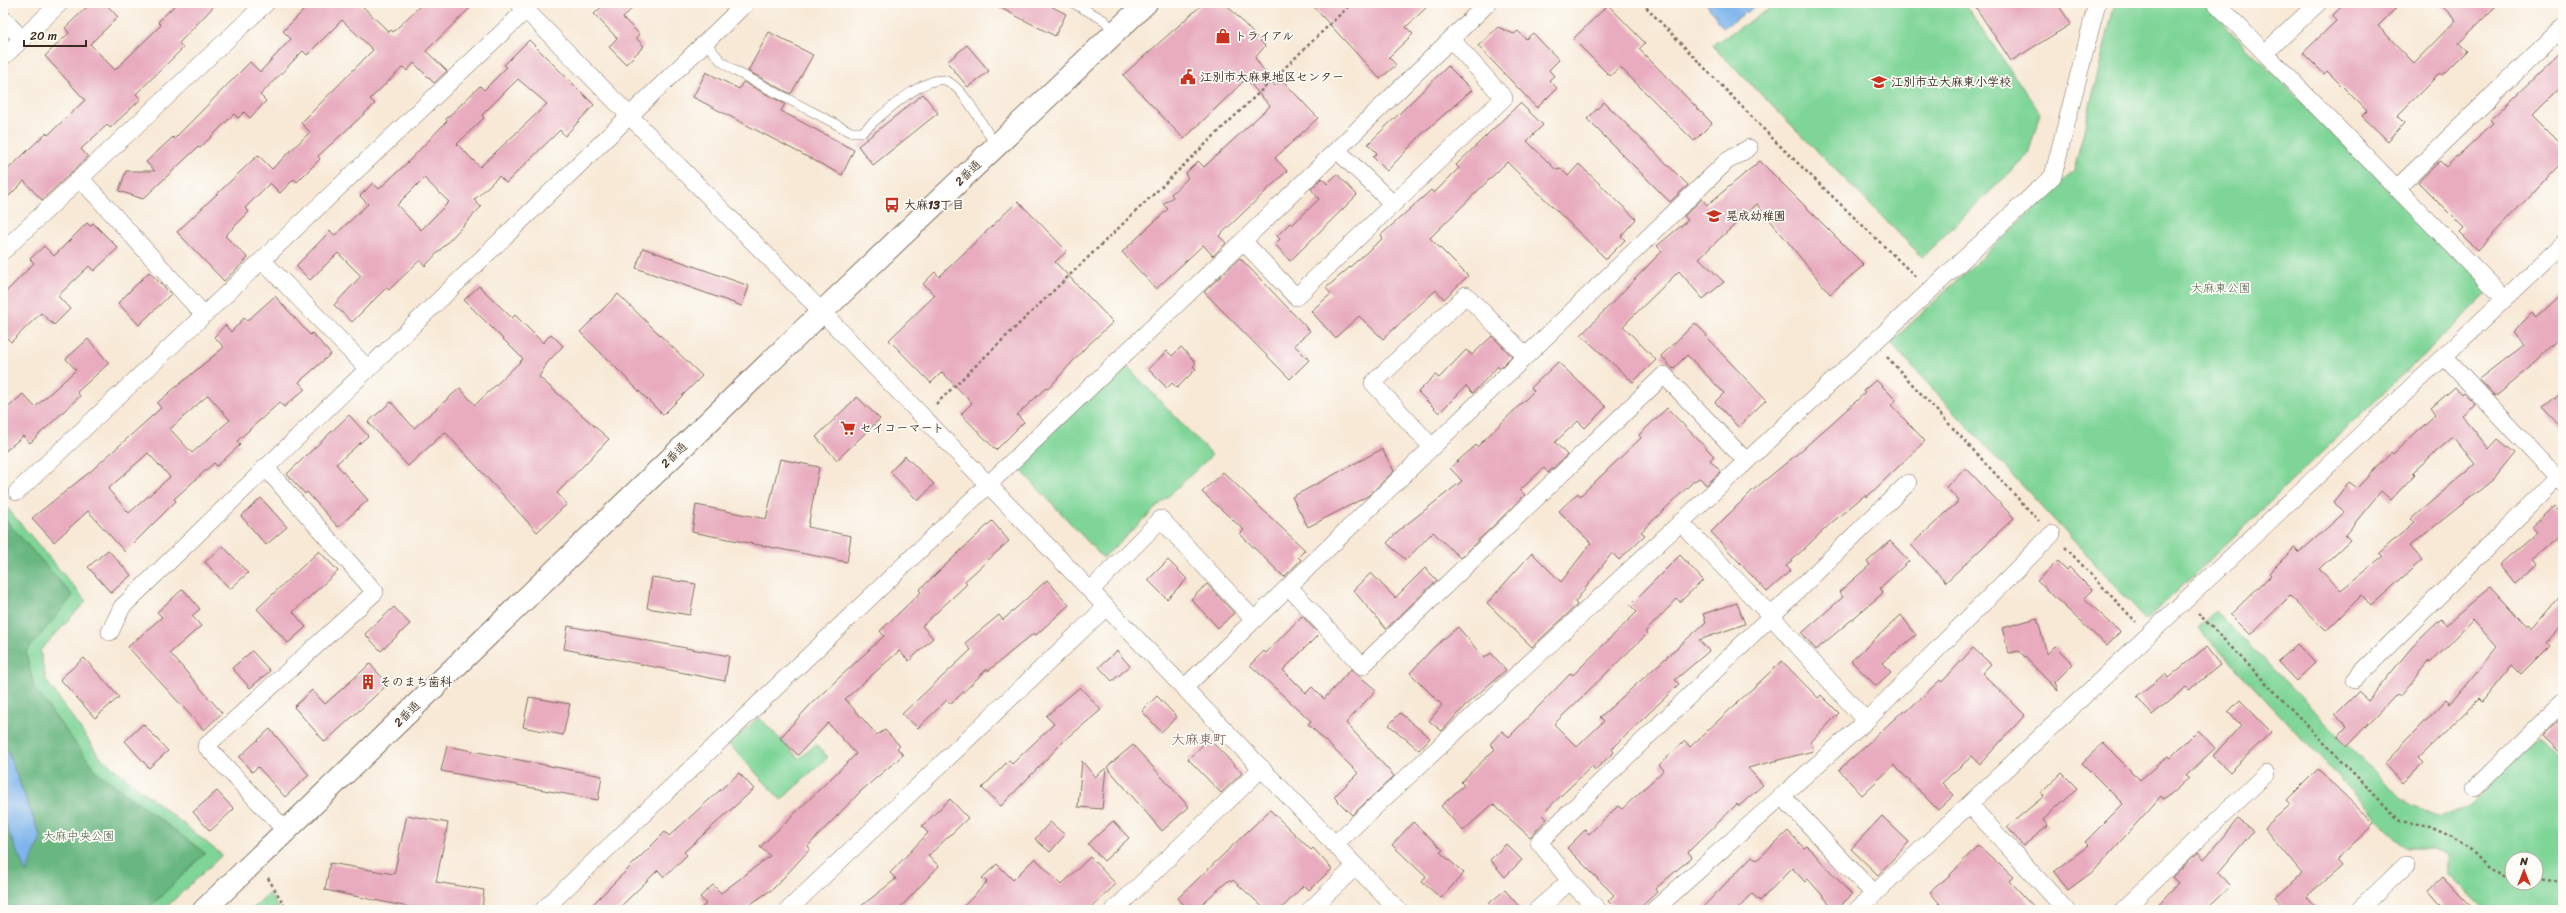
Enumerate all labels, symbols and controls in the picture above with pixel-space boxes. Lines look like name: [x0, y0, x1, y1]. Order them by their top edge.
scale bar: [24, 22, 86, 48]
text: 20 m: [30, 25, 57, 47]
place label: トライアル: [1235, 25, 1294, 47]
shop icon: トライアル: [1214, 27, 1232, 45]
place label: 江別市大麻東地区センター: [1200, 66, 1344, 88]
public building icon: 江別市大麻東地区センター: [1179, 68, 1197, 86]
place label: 江別市立大麻東小学校: [1891, 71, 2011, 93]
school or university icon: 江別市立大麻東小学校: [1870, 73, 1888, 91]
street label: 2番通: [949, 154, 987, 192]
place label: 大麻13丁目: [904, 194, 964, 216]
bus stop icon: 大麻13丁目: [883, 196, 901, 214]
place label: 晃成幼稚園: [1726, 205, 1786, 227]
school or university icon: 晃成幼稚園: [1705, 207, 1723, 225]
park label: 大麻東公園: [2191, 277, 2251, 299]
place label: セイコーマート: [860, 417, 944, 439]
supermarket icon: セイコーマート: [839, 419, 857, 437]
street label: 2番通: [655, 436, 693, 474]
place label: そのまち歯科: [380, 671, 452, 693]
building icon: そのまち歯科: [359, 673, 377, 691]
street label: 2番通: [388, 695, 426, 733]
district label: 大麻東町: [1171, 727, 1227, 752]
park label: 大麻中央公園: [43, 825, 115, 847]
north arrow: [2504, 851, 2544, 891]
text: N: [2519, 852, 2528, 871]

